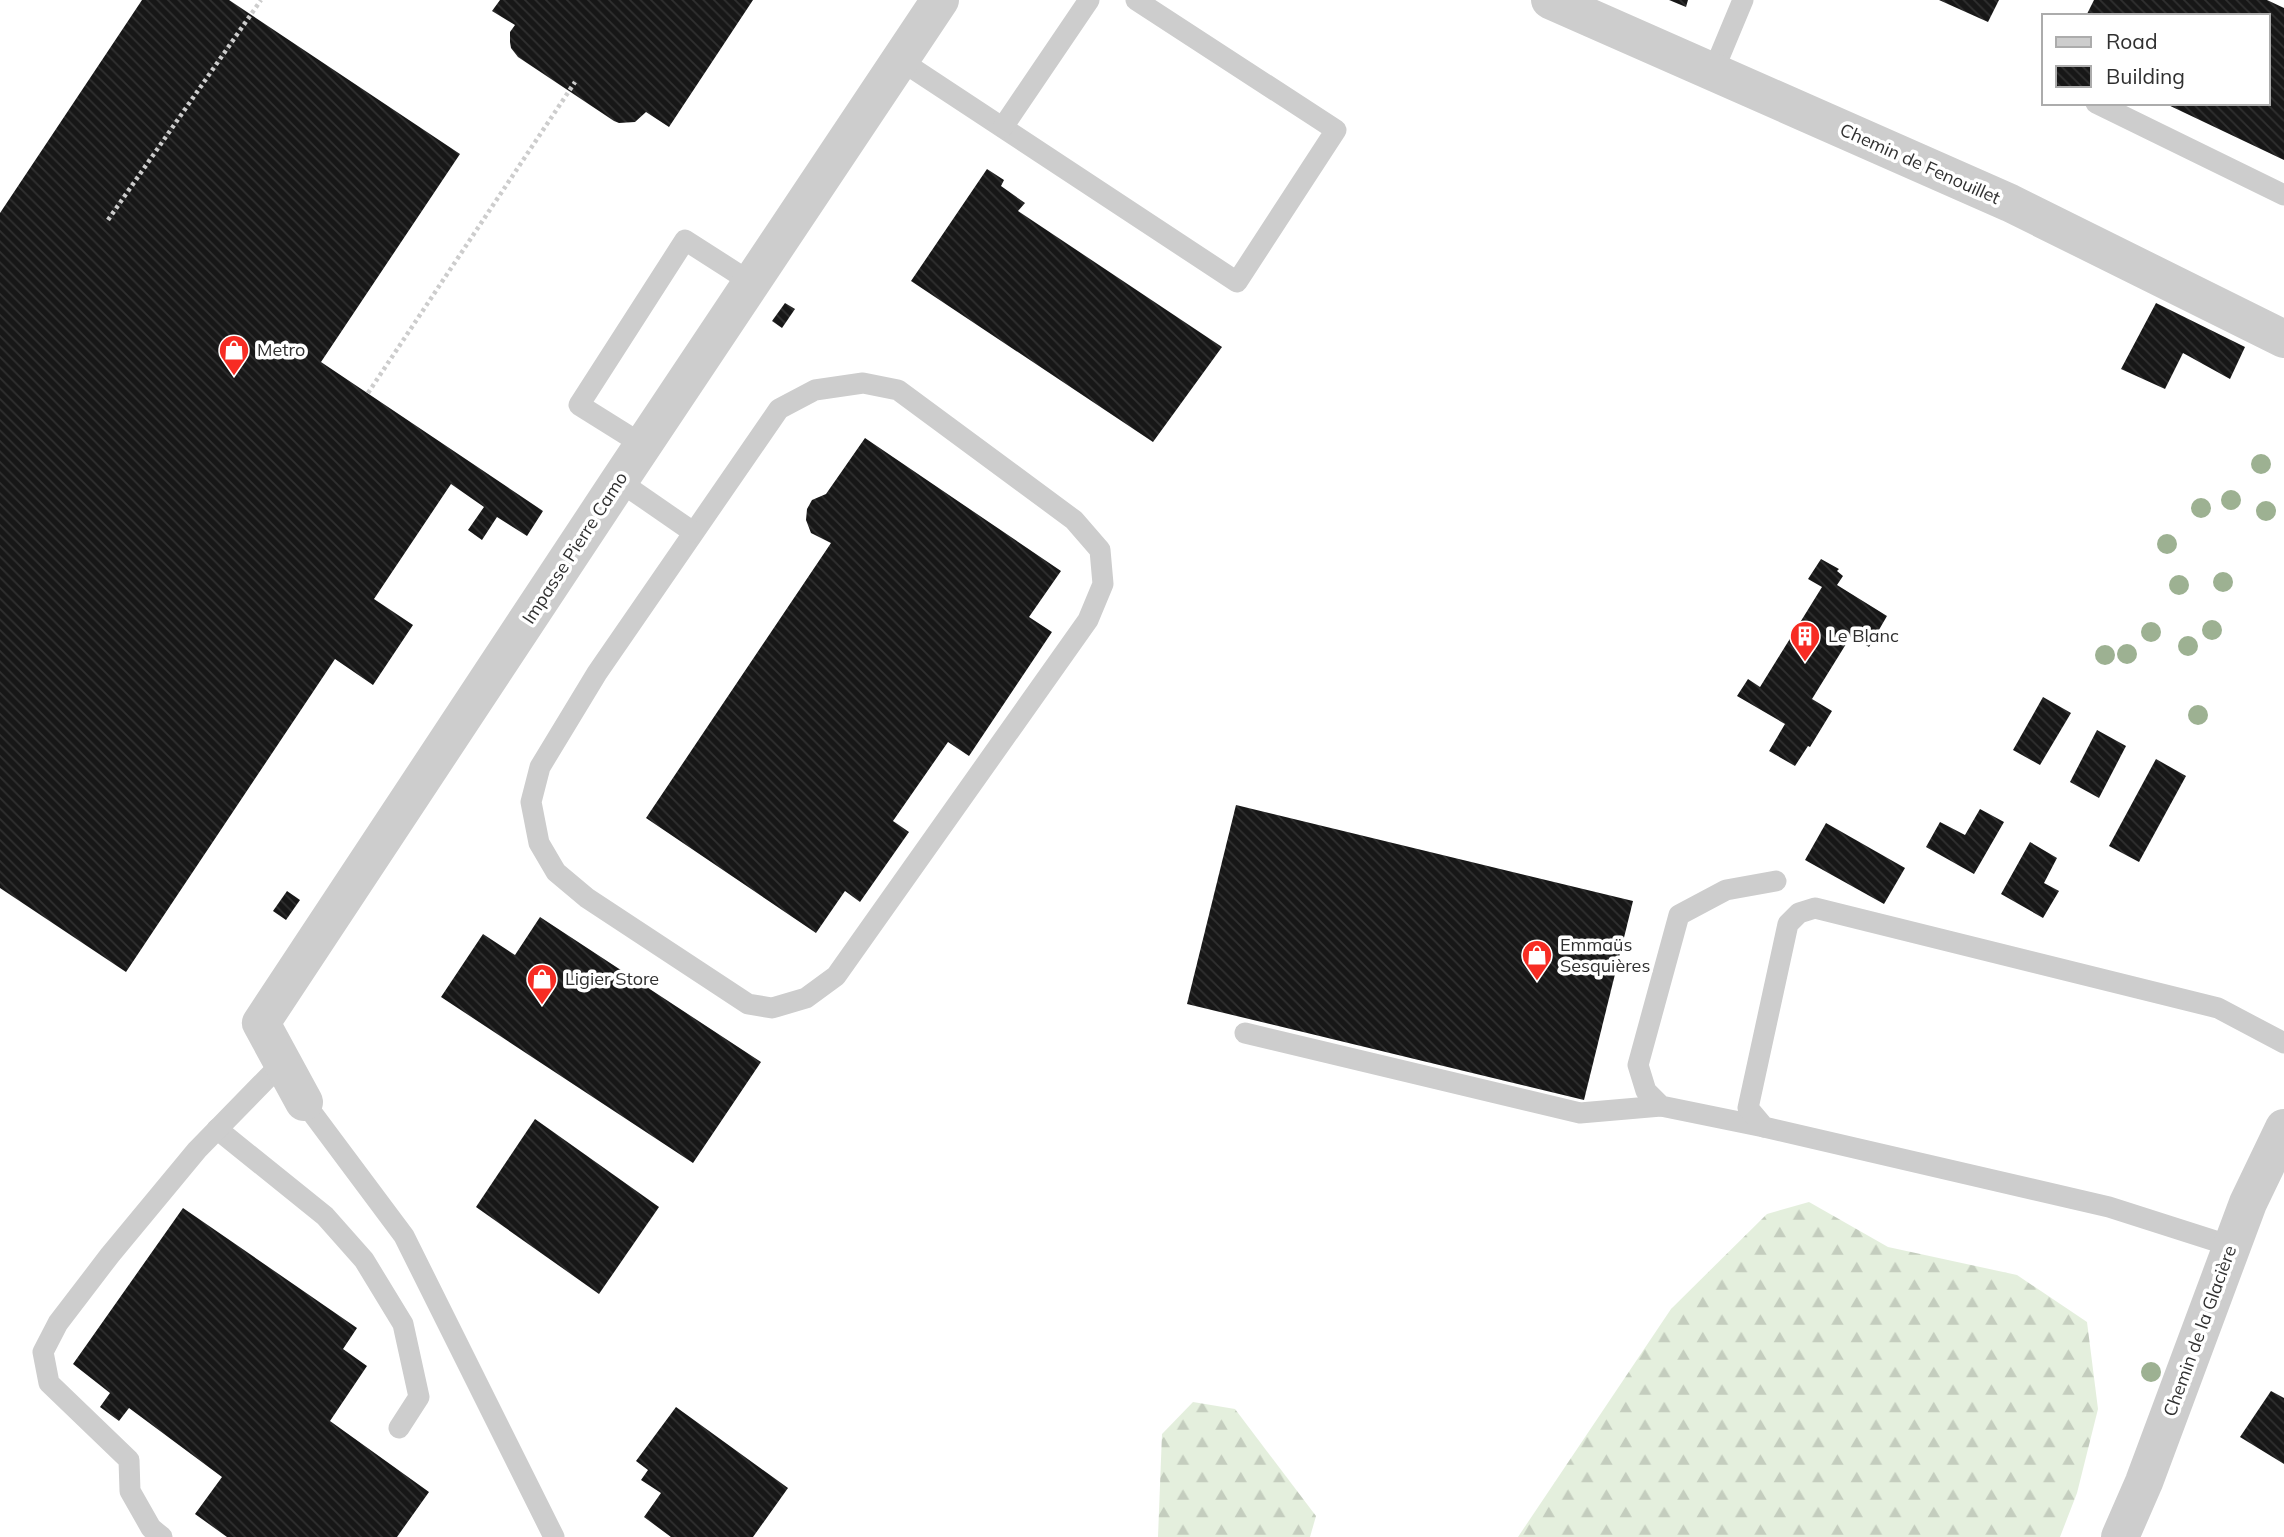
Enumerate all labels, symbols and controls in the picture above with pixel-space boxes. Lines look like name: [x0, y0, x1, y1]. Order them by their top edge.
legend: [2042, 14, 2270, 105]
text: Road: [2106, 28, 2157, 54]
text: Building: [2106, 63, 2185, 89]
street label: Chemin de Fenouillet: [1837, 118, 2004, 209]
shop icon: Metro: [217, 333, 251, 377]
place label: Metro: [257, 338, 305, 361]
street label: Impasse Pierre Camo: [517, 467, 632, 628]
building icon: Le Blanc: [1788, 619, 1822, 663]
place label: Le Blanc: [1828, 624, 1899, 647]
place label: Emmaüs Sesquières: [1560, 933, 1650, 977]
shop icon: Emmaüs Sesquières: [1520, 938, 1554, 982]
shop icon: Ligier Store: [525, 962, 559, 1006]
place label: Ligier Store: [565, 967, 659, 990]
street label: Chemin de la Glacière: [2158, 1242, 2241, 1420]

